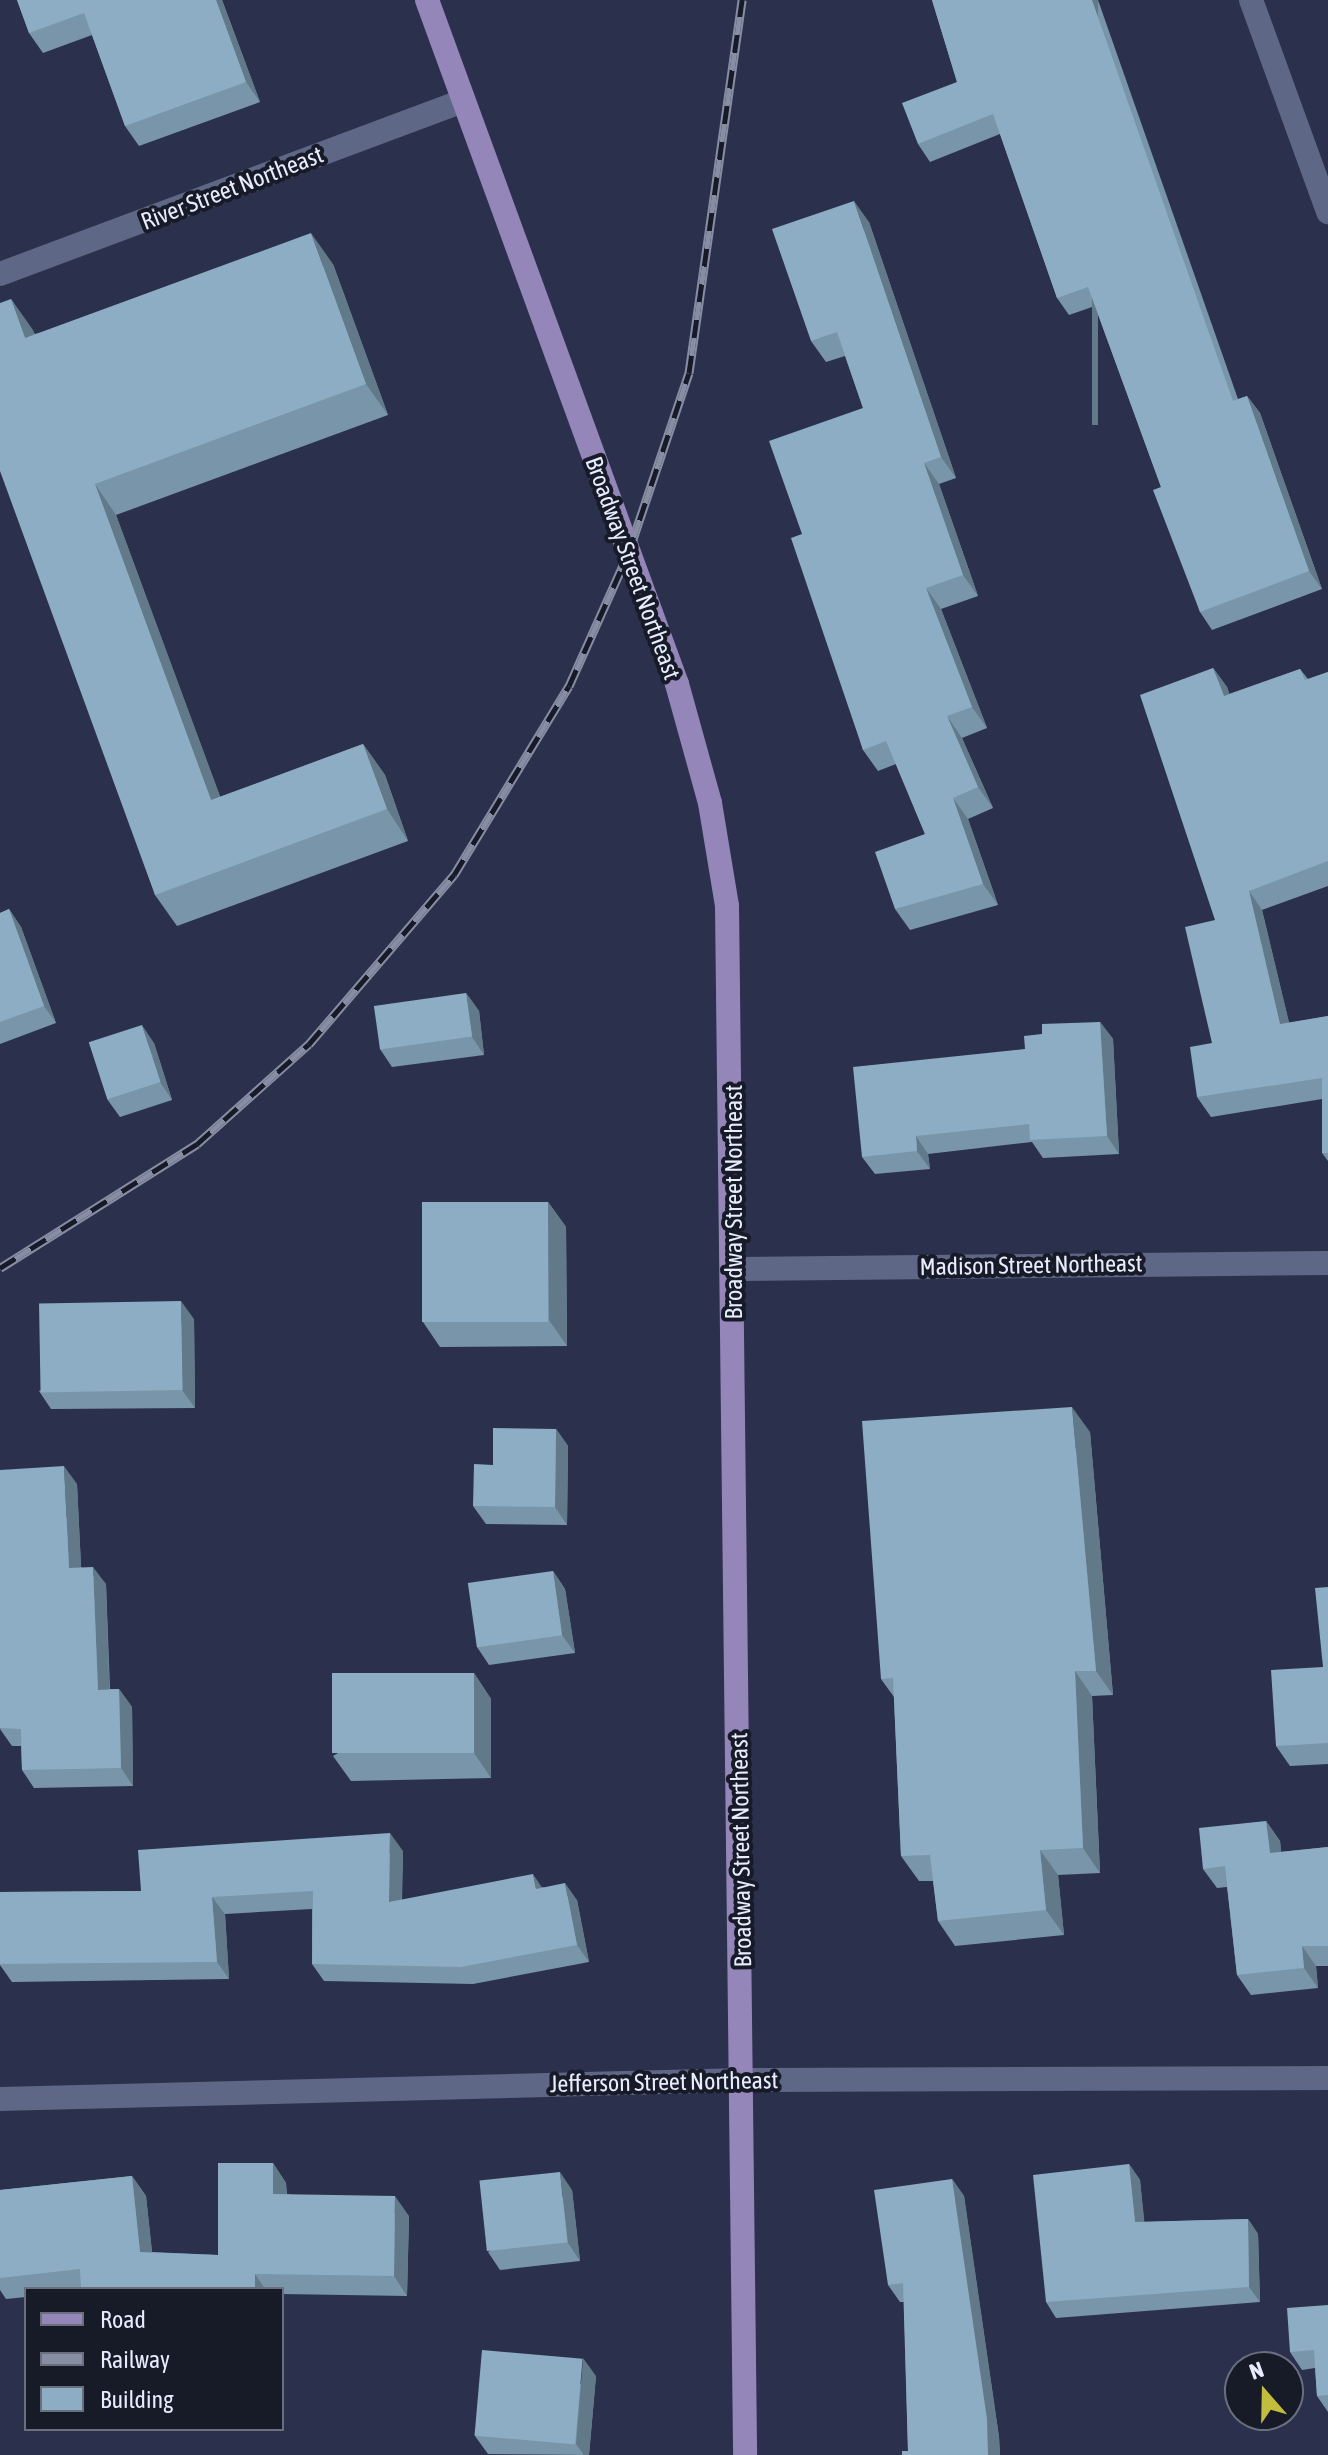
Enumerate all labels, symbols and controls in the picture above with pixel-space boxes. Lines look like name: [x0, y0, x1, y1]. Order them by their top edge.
street label: River Street Northeast: [137, 140, 327, 236]
street label: Broadway Street Northeast: [579, 453, 687, 683]
street label: Broadway Street Northeast: [720, 1085, 748, 1319]
street label: Madison Street Northeast: [919, 1249, 1143, 1281]
street label: Broadway Street Northeast: [725, 1732, 757, 1968]
street label: Jefferson Street Northeast: [550, 2066, 778, 2098]
legend: [24, 2287, 284, 2431]
text: Road: [100, 2306, 146, 2333]
text: Railway: [100, 2346, 170, 2373]
north arrow: [1224, 2351, 1304, 2431]
text: N: [1246, 2356, 1267, 2385]
text: Building: [100, 2386, 173, 2413]

